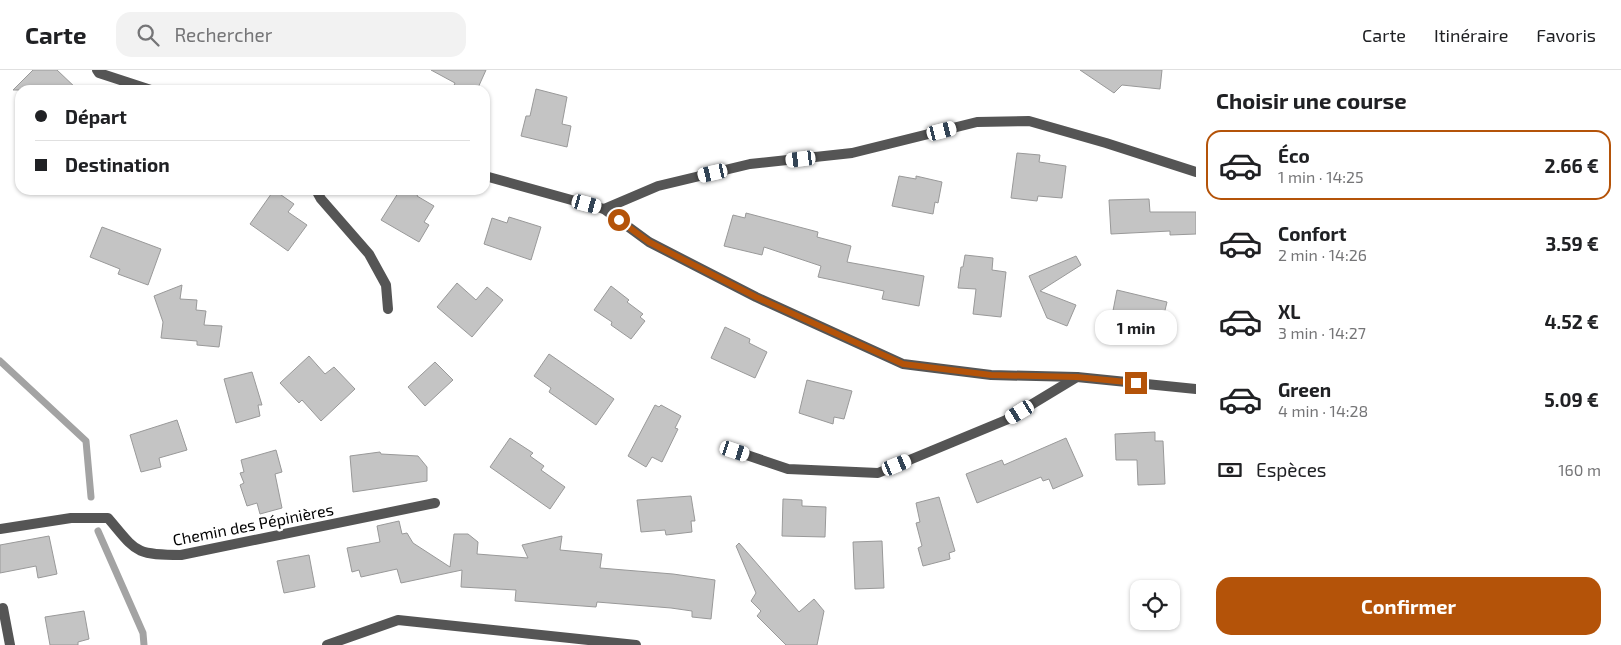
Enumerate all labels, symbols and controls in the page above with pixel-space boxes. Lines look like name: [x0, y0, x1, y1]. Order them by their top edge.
search box: [116, 12, 466, 57]
text: Carte: [25, 20, 86, 49]
icon: search: [134, 21, 162, 49]
text: Rechercher: [174, 23, 272, 46]
text: Carte: [1362, 24, 1406, 46]
text: Itinéraire: [1434, 24, 1508, 46]
text: Favoris: [1536, 24, 1596, 46]
text: Choisir une course: [1216, 87, 1407, 113]
text: Départ: [65, 105, 127, 128]
car: [925, 120, 958, 142]
icon: car: [1218, 143, 1263, 188]
text: Éco: [1278, 144, 1310, 167]
car: [785, 150, 816, 168]
text: Destination: [65, 153, 170, 176]
text: 2.66 €: [1545, 154, 1599, 177]
car: [696, 162, 729, 184]
text: 1 min · 14:25: [1278, 167, 1364, 186]
car: [570, 193, 603, 215]
route start: [608, 209, 630, 231]
icon: car: [1218, 221, 1263, 266]
text: Confort: [1278, 222, 1346, 245]
text: 3.59 €: [1546, 232, 1599, 255]
text: 2 min · 14:26: [1278, 245, 1367, 264]
icon: car: [1218, 299, 1263, 344]
text: XL: [1278, 300, 1300, 323]
callout: 1 min: [1095, 310, 1177, 346]
text: 4.52 €: [1544, 310, 1599, 333]
text: 1 min: [1117, 318, 1155, 337]
text: 3 min · 14:27: [1278, 323, 1366, 342]
route end: [1125, 372, 1147, 394]
icon: car: [1218, 377, 1263, 422]
text: Green: [1278, 378, 1331, 401]
text: 5.09 €: [1544, 388, 1599, 411]
car: [1003, 398, 1036, 426]
text: 4 min · 14:28: [1278, 401, 1368, 420]
car: [718, 439, 751, 463]
car: [880, 452, 913, 478]
icon: cash: [1216, 456, 1244, 484]
text: Espèces: [1256, 458, 1327, 481]
text: 160 m: [1558, 460, 1601, 479]
street label: Chemin des Pépinières: [171, 499, 335, 549]
button: Confirmer: [1216, 577, 1601, 635]
map controls: [1130, 580, 1180, 630]
button: locate: [1130, 580, 1180, 630]

